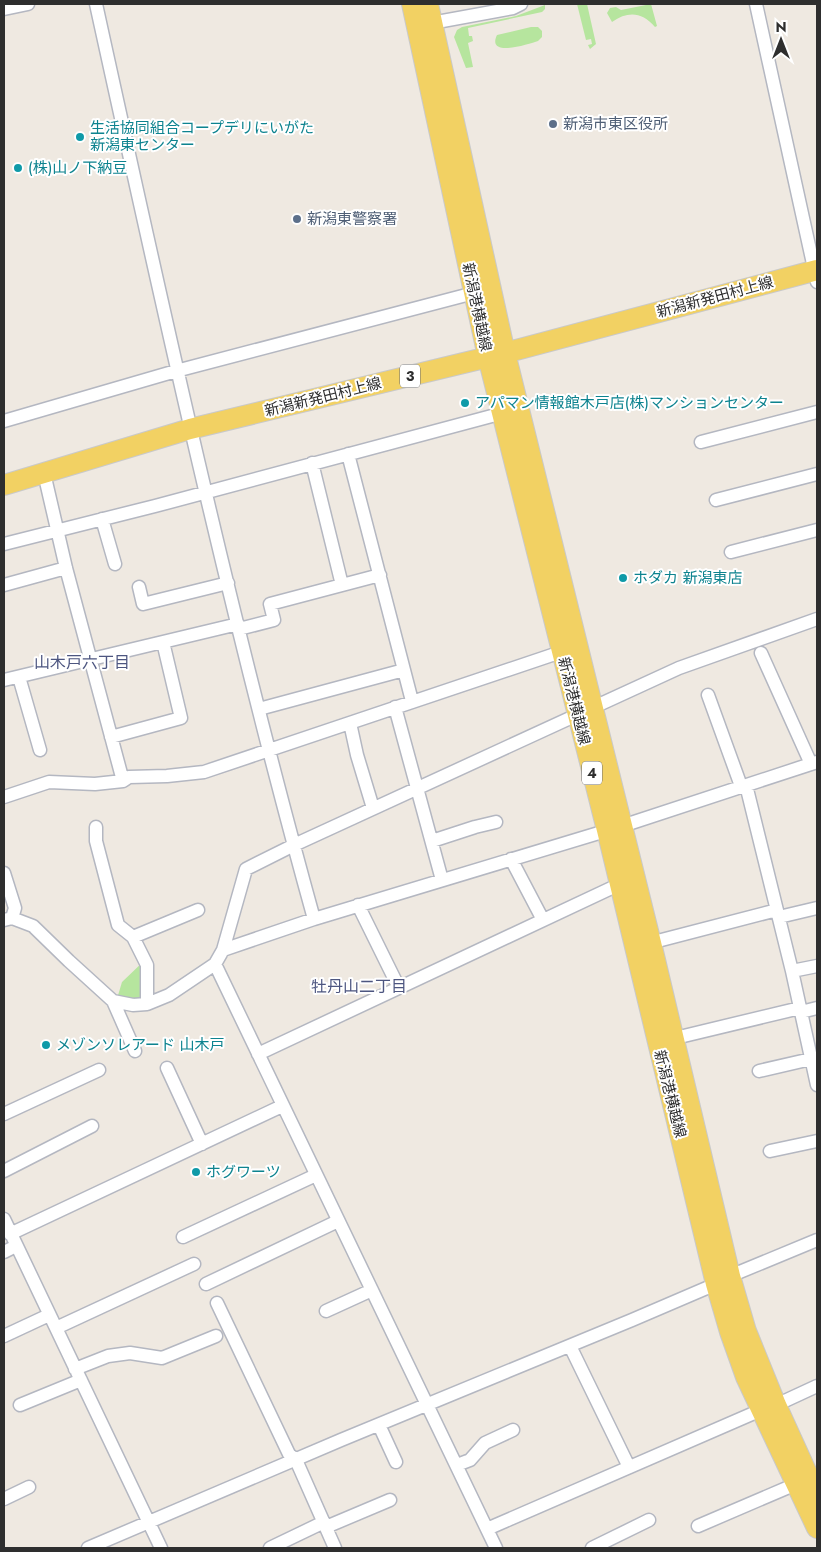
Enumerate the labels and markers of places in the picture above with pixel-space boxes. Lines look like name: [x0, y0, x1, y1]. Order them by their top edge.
place label: 新潟市東区役所: [563, 113, 668, 135]
place label: 生活協同組合コープデリにいがた 新潟東センター: [90, 117, 314, 156]
marker: 新潟市東区役所: [547, 118, 559, 130]
marker: 生活協同組合コープデリにいがた 新潟東センター: [74, 131, 86, 143]
place label: (株)山ノ下納豆: [28, 157, 127, 179]
marker: (株)山ノ下納豆: [12, 162, 24, 174]
place label: 新潟東警察署: [307, 208, 397, 230]
marker: 新潟東警察署: [291, 213, 303, 225]
place label: アパマン情報館木戸店(株)マンションセンター: [475, 392, 784, 414]
marker: アパマン情報館木戸店(株)マンションセンター: [459, 397, 471, 409]
place label: ホダカ 新潟東店: [633, 567, 743, 589]
marker: ホダカ 新潟東店: [617, 572, 629, 584]
place label: メゾンソレアード 山木戸: [56, 1034, 225, 1056]
marker: メゾンソレアード 山木戸: [40, 1039, 52, 1051]
place label: ホグワーツ: [206, 1161, 281, 1183]
marker: ホグワーツ: [190, 1166, 202, 1178]

